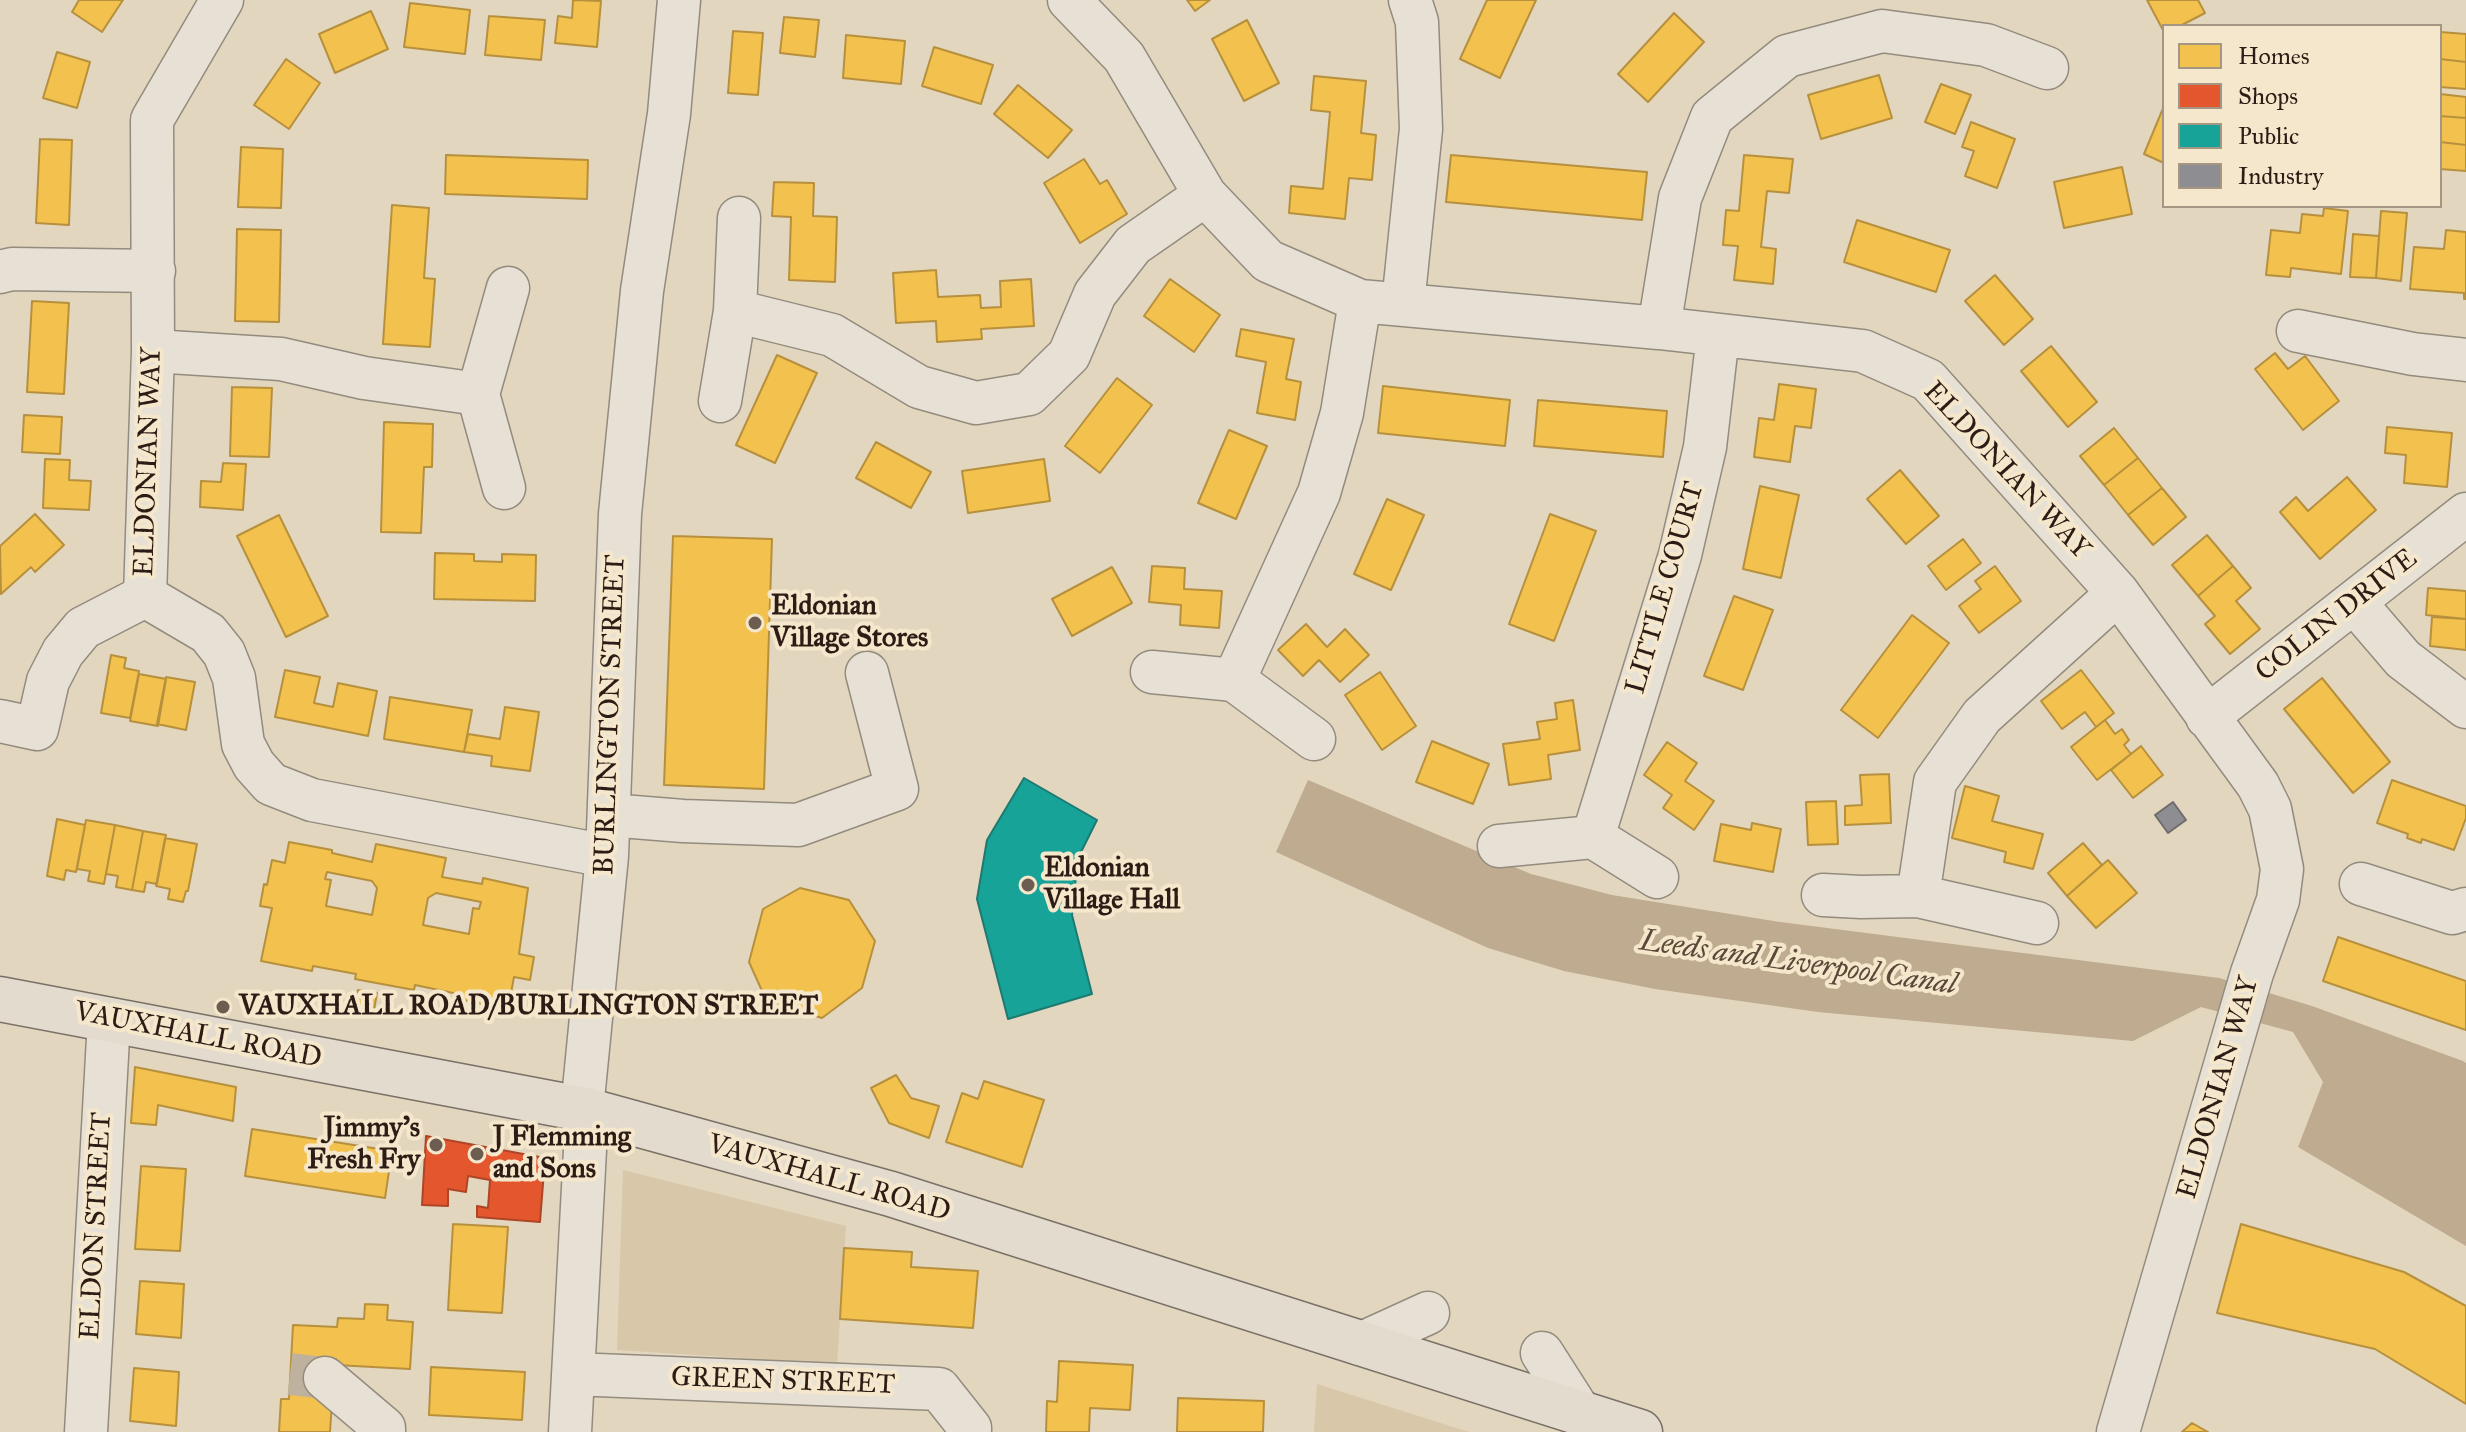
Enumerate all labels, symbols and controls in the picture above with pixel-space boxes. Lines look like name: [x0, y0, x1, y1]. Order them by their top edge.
legend: [2162, 24, 2442, 208]
text: Homes: [2238, 41, 2310, 71]
text: Shops: [2238, 81, 2298, 111]
text: Public: [2238, 121, 2299, 151]
text: Industry: [2238, 161, 2324, 191]
street label: ELDONIAN WAY: [128, 347, 170, 577]
street label: ELDONIAN WAY: [1915, 376, 2097, 566]
street label: LITTLE COURT: [1620, 478, 1712, 698]
street label: COLIN DRIVE: [2250, 543, 2424, 689]
street label: BURLINGTON STREET: [589, 554, 633, 876]
place label: Eldonian Village Stores: [771, 590, 928, 656]
marker: Eldonian Village Stores: [746, 614, 764, 632]
place label: Eldonian Village Hall: [1044, 852, 1180, 918]
marker: Eldonian Village Hall: [1019, 876, 1037, 894]
water label: Leeds and Liverpool Canal: [1637, 924, 1959, 1004]
street label: ELDONIAN WAY: [2171, 973, 2267, 1203]
place label: VAUXHALL ROAD/BURLINGTON STREET: [239, 990, 818, 1024]
street label: VAUXHALL ROAD: [72, 996, 324, 1076]
marker: VAUXHALL ROAD/BURLINGTON STREET: [214, 998, 232, 1016]
street label: ELDON STREET: [74, 1111, 120, 1341]
place label: Jimmy's Fresh Fry: [307, 1112, 420, 1178]
place label: J Flemming and Sons: [493, 1121, 631, 1187]
street label: VAUXHALL ROAD: [704, 1128, 954, 1230]
marker: Jimmy's Fresh Fry: [427, 1136, 445, 1154]
marker: J Flemming and Sons: [468, 1145, 486, 1163]
street label: GREEN STREET: [670, 1361, 896, 1403]

